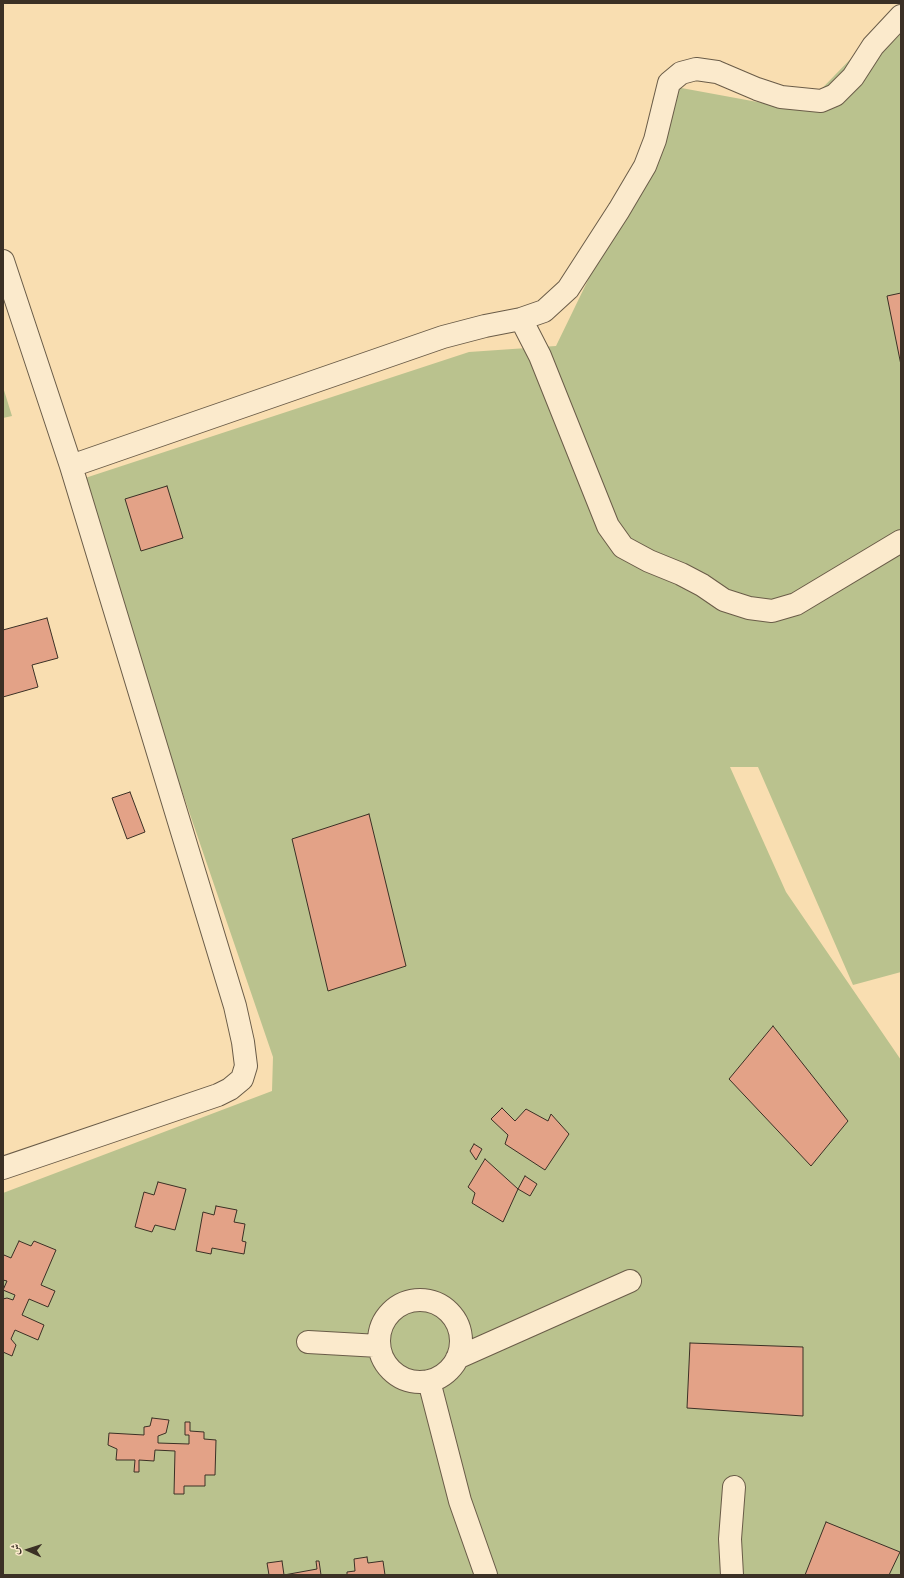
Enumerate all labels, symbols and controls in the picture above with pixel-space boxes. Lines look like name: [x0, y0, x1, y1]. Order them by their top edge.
north arrow: [8, 1530, 48, 1570]
text: ش: [8, 1544, 24, 1555]

